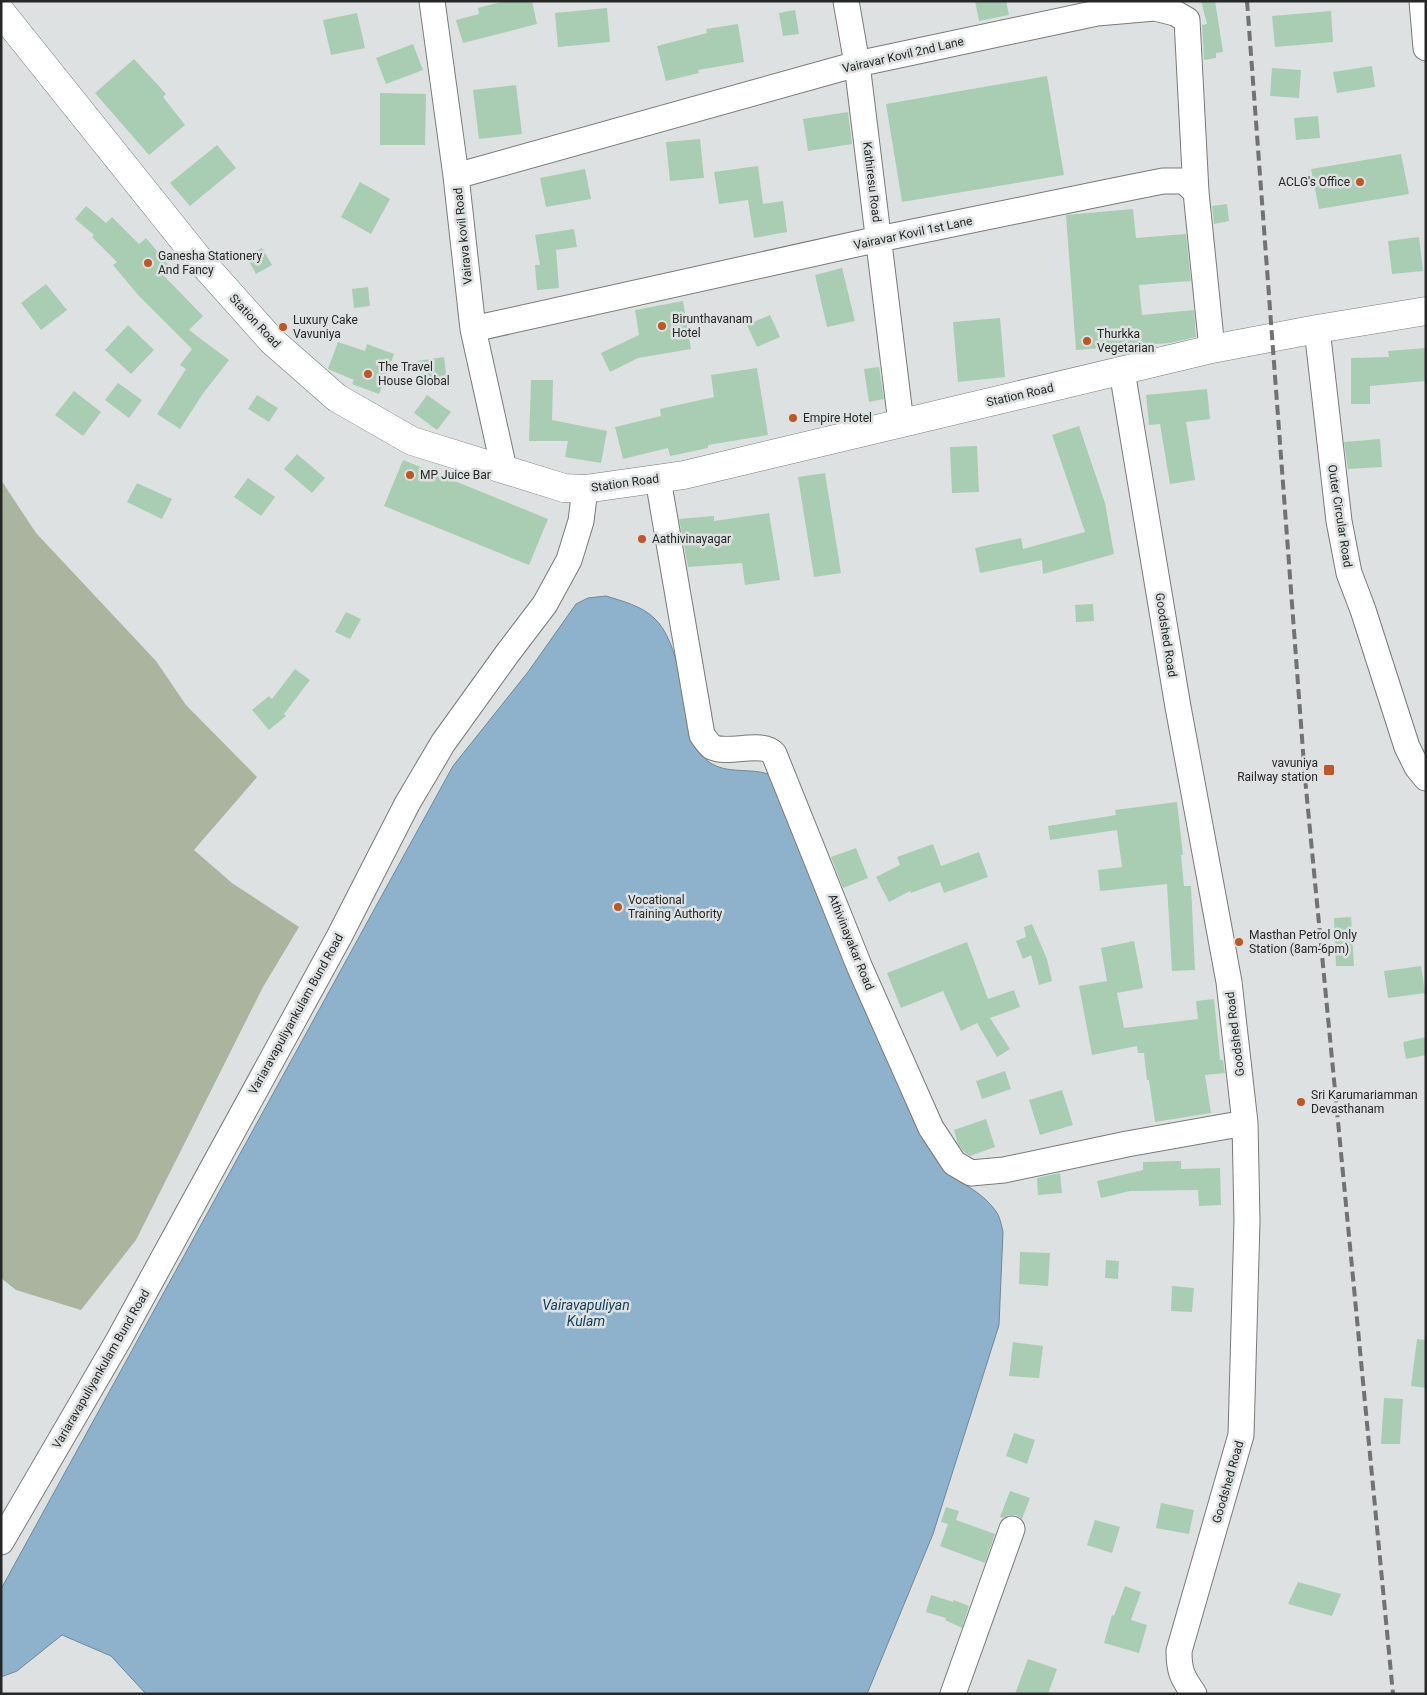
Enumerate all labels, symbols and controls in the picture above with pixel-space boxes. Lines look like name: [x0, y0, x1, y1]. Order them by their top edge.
street label: Vairavar Kovil 2nd Lane: [841, 34, 965, 76]
street label: Kathiresu Road: [860, 141, 884, 223]
place label: ACLG's Office: [1278, 175, 1350, 189]
marker: ACLG's Office: [1354, 176, 1366, 188]
street label: Vairava kovil Road: [451, 187, 475, 285]
street label: Vairavar Kovil 1st Lane: [852, 214, 974, 252]
place label: Ganesha Stationery And Fancy: [158, 249, 262, 277]
marker: Ganesha Stationery And Fancy: [142, 257, 154, 269]
street label: Station Road: [227, 291, 283, 351]
place label: Birunthavanam Hotel: [672, 312, 753, 340]
place label: Luxury Cake Vavuniya: [293, 313, 358, 341]
marker: Birunthavanam Hotel: [656, 320, 668, 332]
marker: Luxury Cake Vavuniya: [277, 321, 289, 333]
place label: Thurkka Vegetarian: [1097, 327, 1154, 355]
marker: Thurkka Vegetarian: [1081, 335, 1093, 347]
place label: The Travel House Global: [378, 360, 450, 388]
marker: The Travel House Global: [362, 368, 374, 380]
street label: Station Road: [985, 380, 1055, 410]
place label: Empire Hotel: [803, 411, 872, 425]
marker: Empire Hotel: [787, 412, 799, 424]
street label: Outer Circular Road: [1325, 464, 1355, 568]
place label: MP Juice Bar: [420, 468, 491, 482]
marker: MP Juice Bar: [404, 469, 416, 481]
street label: Station Road: [590, 471, 660, 495]
place label: Aathivinayagar: [652, 532, 731, 546]
marker: Aathivinayagar: [636, 533, 648, 545]
street label: Goodshed Road: [1152, 592, 1180, 678]
place label: vavuniya Railway station: [1237, 756, 1318, 784]
marker: vavuniya Railway station: [1322, 763, 1336, 777]
street label: Athivinayakar Road: [825, 892, 877, 992]
place label: Vocational Training Authority: [628, 893, 723, 921]
marker: Vocational Training Authority: [612, 901, 624, 913]
place label: Masthan Petrol Only Station (8am-6pm): [1249, 928, 1357, 956]
street label: Variaravapuliyankulam Bund Road: [246, 931, 346, 1097]
marker: Masthan Petrol Only Station (8am-6pm): [1233, 936, 1245, 948]
street label: Goodshed Road: [1223, 991, 1247, 1077]
place label: Sri Karumariamman Devasthanam: [1311, 1088, 1418, 1116]
marker: Sri Karumariamman Devasthanam: [1295, 1096, 1307, 1108]
street label: Variaravapuliyankulam Bund Road: [50, 1287, 152, 1451]
water label: Vairavapuliyan Kulam: [542, 1297, 630, 1329]
street label: Goodshed Road: [1210, 1439, 1246, 1525]

